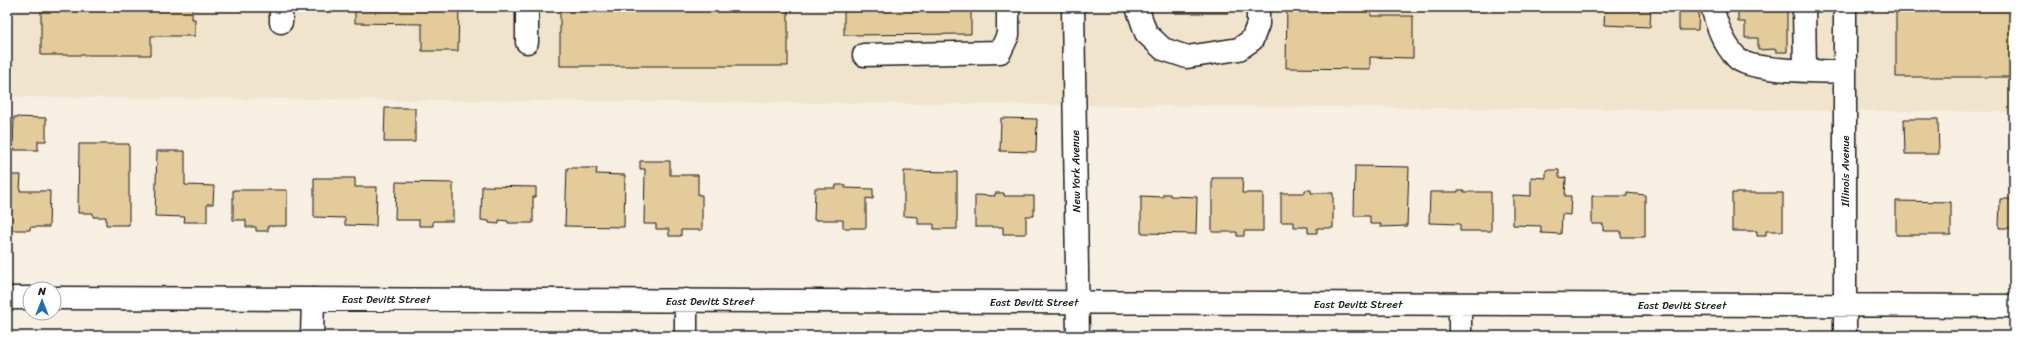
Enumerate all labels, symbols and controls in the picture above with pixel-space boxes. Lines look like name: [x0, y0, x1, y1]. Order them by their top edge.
street label: New York Avenue: [1066, 129, 1086, 212]
street label: Illinois Avenue: [1836, 135, 1855, 208]
north arrow: [22, 281, 62, 321]
text: N: [37, 282, 46, 301]
street label: East Devitt Street: [342, 290, 431, 309]
street label: East Devitt Street: [666, 292, 755, 311]
street label: East Devitt Street: [990, 293, 1079, 312]
street label: East Devitt Street: [1314, 295, 1403, 314]
street label: East Devitt Street: [1638, 296, 1727, 315]

